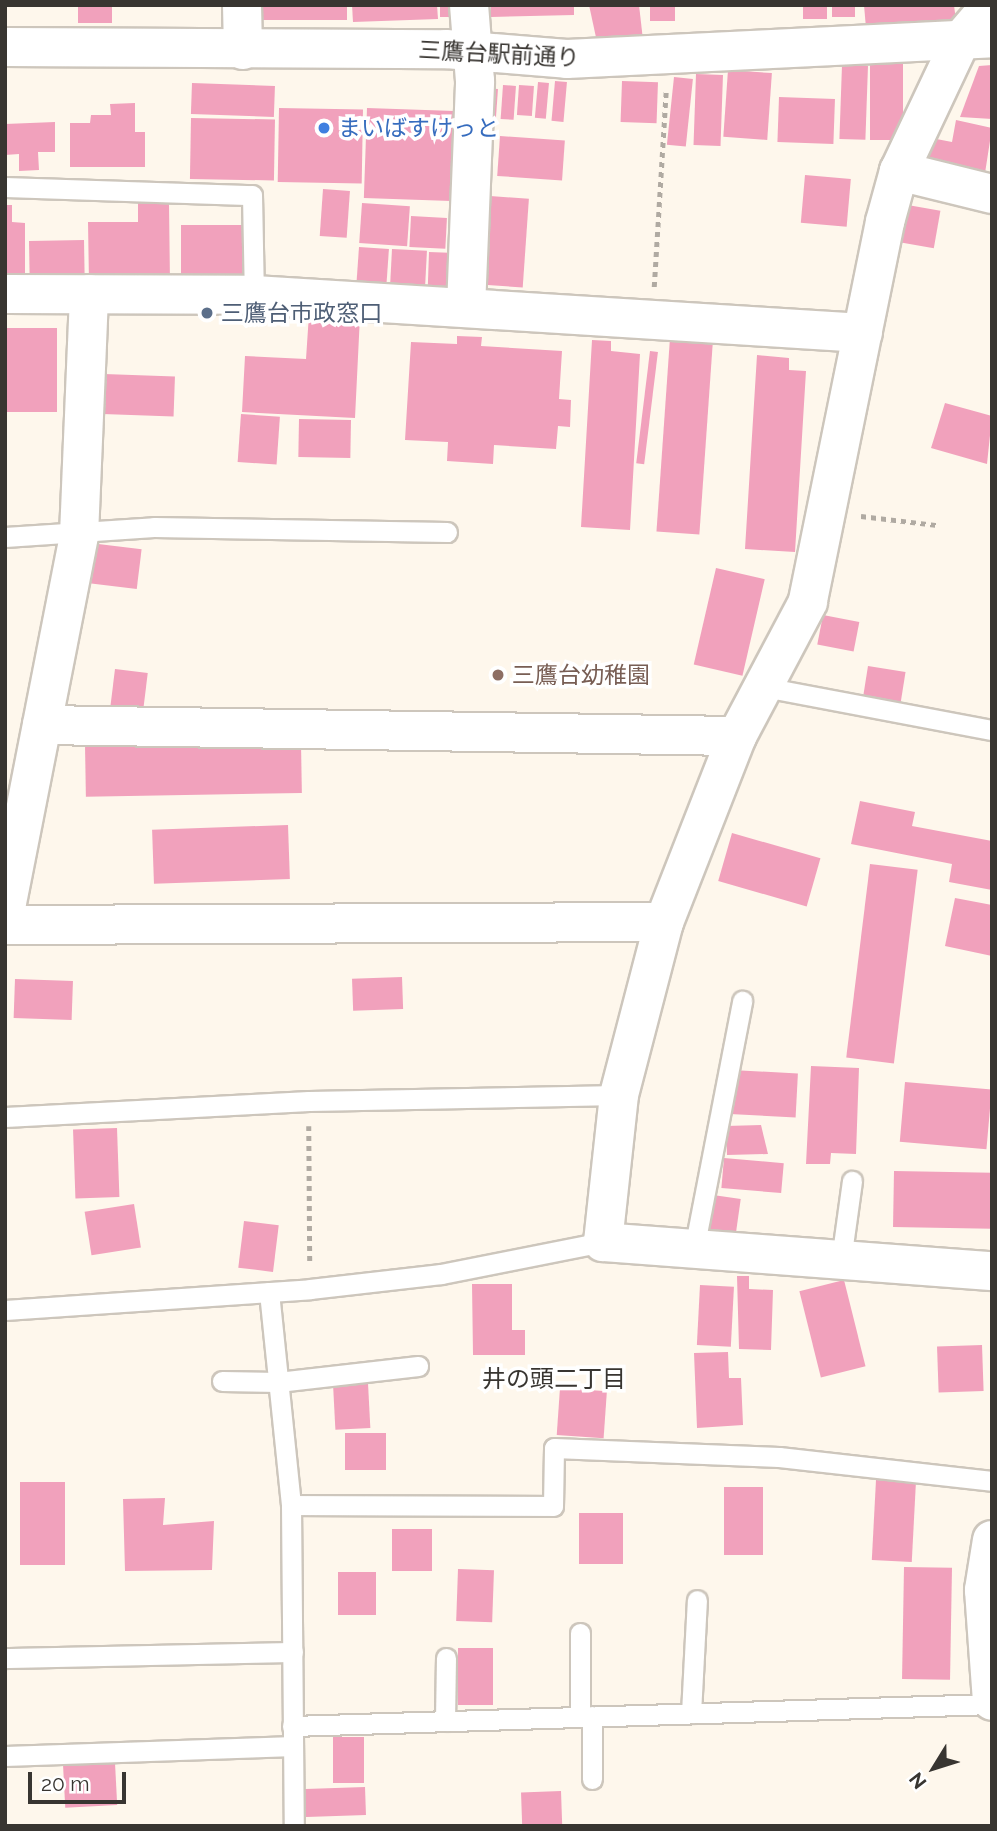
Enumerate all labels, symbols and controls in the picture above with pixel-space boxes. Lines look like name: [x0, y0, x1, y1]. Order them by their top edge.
street label: 三鷹台駅前通り: [418, 36, 580, 72]
place label: まいばすけっと: [338, 114, 499, 142]
marker: まいばすけっと: [316, 120, 332, 136]
place label: 三鷹台市政窓口: [221, 299, 382, 327]
marker: 三鷹台市政窓口: [199, 305, 215, 321]
place label: 三鷹台幼稚園: [512, 661, 650, 689]
marker: 三鷹台幼稚園: [490, 667, 506, 683]
district label: 井の頭二丁目: [482, 1365, 626, 1393]
north arrow: [899, 1733, 969, 1803]
scale bar: [32, 1758, 130, 1802]
text: N: [904, 1768, 931, 1793]
text: 20 m: [41, 1771, 89, 1796]

